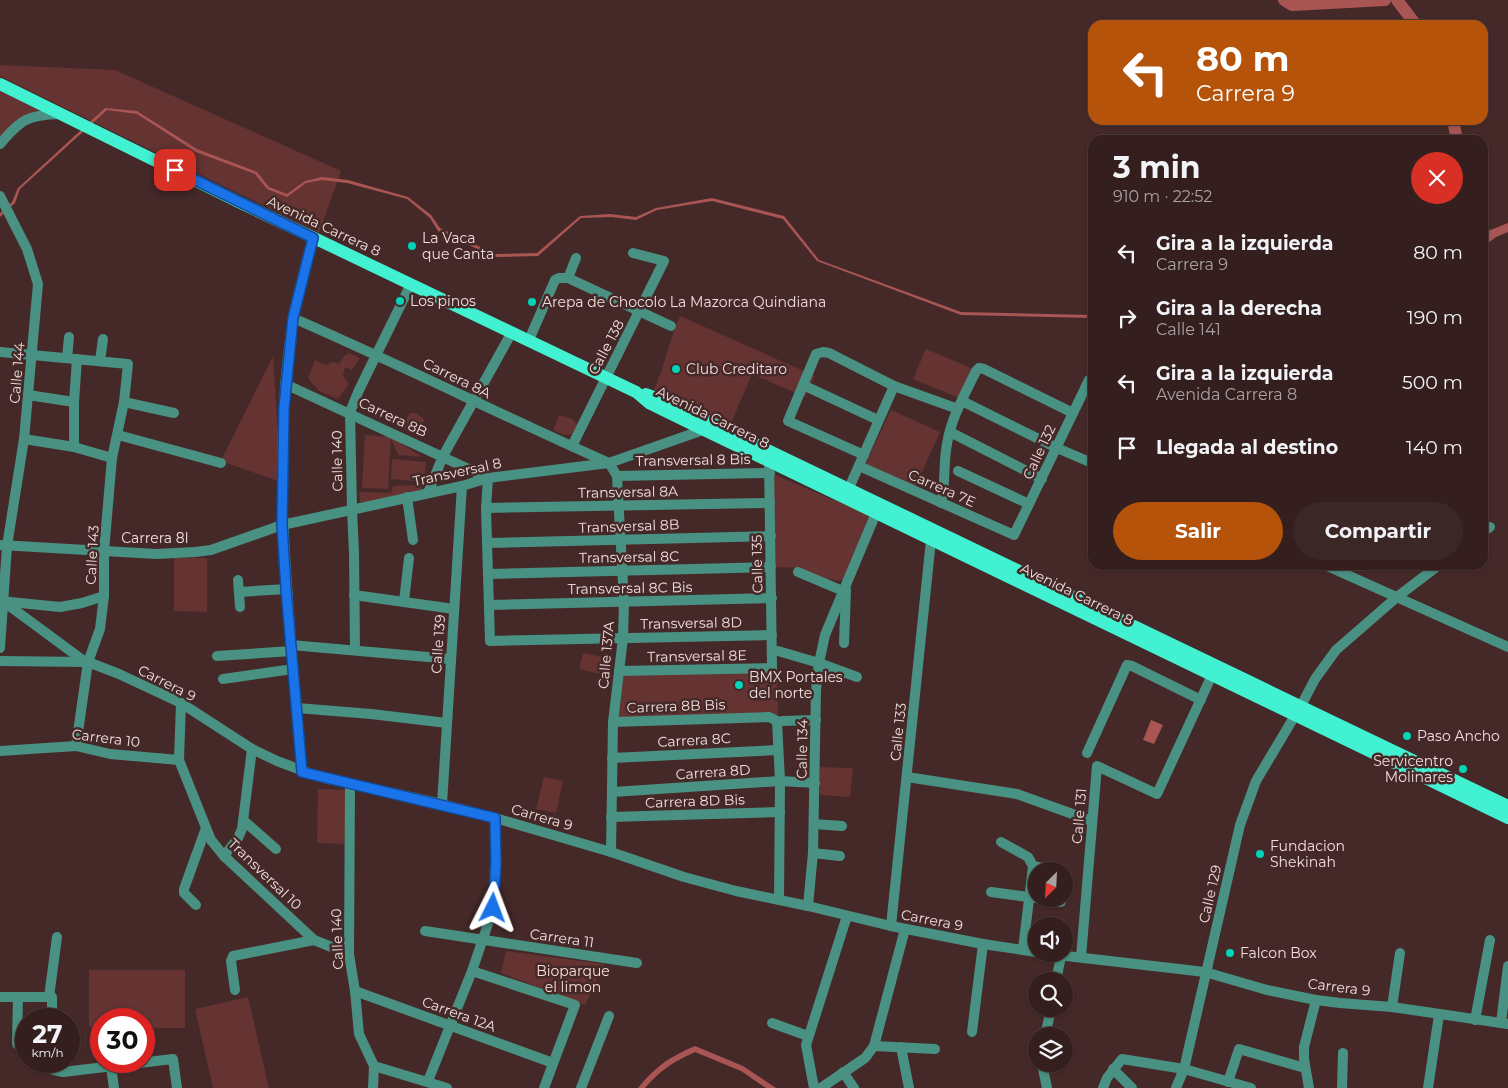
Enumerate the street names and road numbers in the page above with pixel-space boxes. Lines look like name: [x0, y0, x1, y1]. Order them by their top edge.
street label: Avenida Carrera 8: [264, 192, 384, 260]
street label: Calle 138: [584, 316, 628, 378]
street label: Calle 144: [5, 341, 29, 404]
street label: Carrera 8A: [420, 354, 495, 403]
street label: Avenida Carrera 8: [654, 382, 773, 452]
street label: Carrera 8B: [356, 393, 430, 441]
street label: Calle 132: [1018, 422, 1060, 482]
street label: Calle 140: [327, 430, 347, 492]
street label: Transversal 8 Bis: [635, 450, 751, 470]
street label: Transversal 8: [411, 454, 503, 490]
street label: Carrera 7E: [905, 465, 979, 511]
street label: Transversal 8A: [578, 482, 679, 502]
street label: Transversal 8B: [578, 515, 680, 537]
street label: Calle 143: [81, 525, 103, 585]
street label: Carrera 8I: [121, 529, 189, 547]
street label: Calle 135: [747, 535, 767, 593]
street label: Transversal 8C: [579, 547, 679, 567]
street label: Avenida Carrera 8: [1018, 559, 1137, 629]
street label: Transversal 8C Bis: [567, 578, 693, 598]
street label: Transversal 8D: [640, 613, 742, 633]
street label: Calle 139: [427, 614, 449, 674]
street label: Calle 137A: [594, 619, 618, 690]
street label: Transversal 8E: [647, 646, 747, 666]
street label: Carrera 9: [135, 661, 199, 705]
street label: Carrera 8B Bis: [626, 695, 726, 717]
street label: Calle 133: [886, 702, 910, 762]
street label: Calle 134: [792, 718, 812, 779]
street label: Carrera 10: [71, 725, 141, 751]
street label: Carrera 8C: [657, 729, 731, 751]
street label: Carrera 8D: [675, 760, 751, 784]
street label: Calle 131: [1068, 787, 1090, 845]
street label: Carrera 8D Bis: [645, 790, 745, 812]
street label: Carrera 9: [509, 800, 575, 834]
street label: Transversal 10: [224, 834, 306, 914]
street label: Calle 129: [1195, 863, 1225, 925]
street label: Carrera 9: [899, 905, 965, 935]
street label: Calle 140: [327, 908, 347, 970]
street label: Carrera 11: [529, 925, 595, 951]
street label: Carrera 9: [1307, 974, 1371, 1000]
street label: Carrera 12A: [420, 992, 499, 1036]

